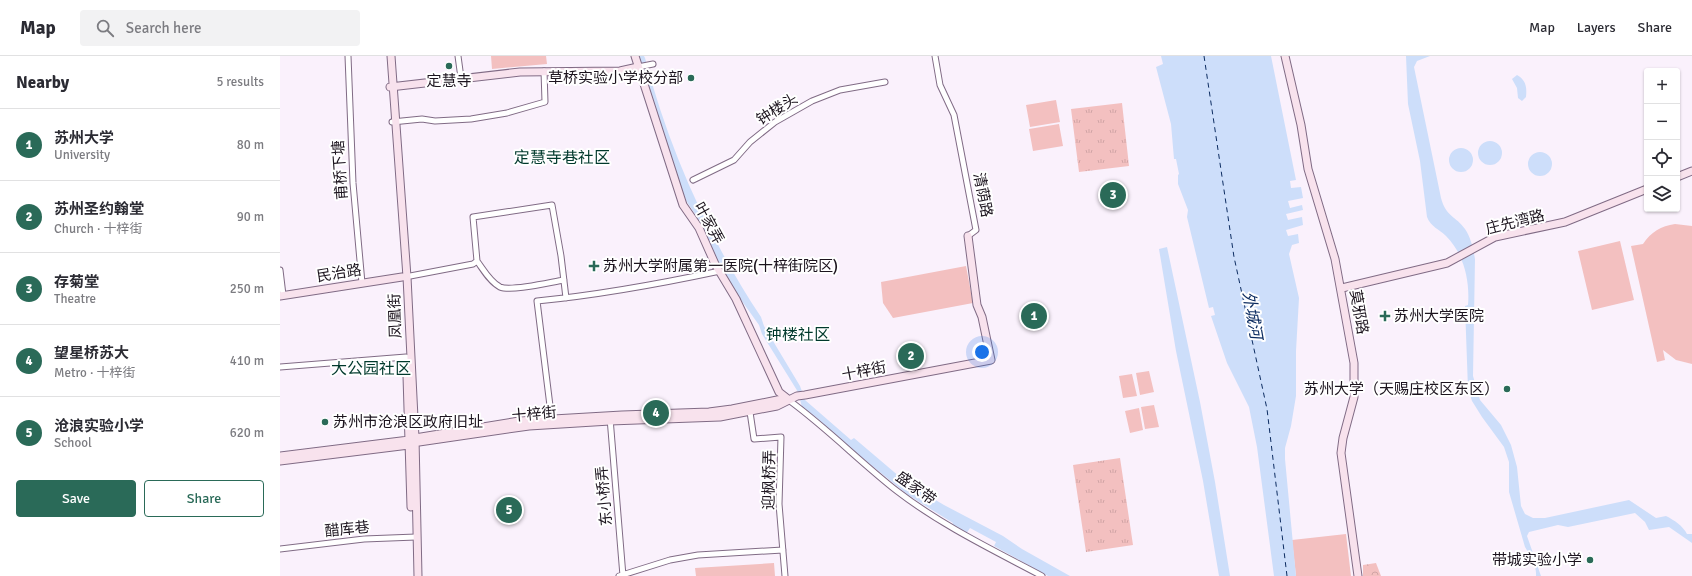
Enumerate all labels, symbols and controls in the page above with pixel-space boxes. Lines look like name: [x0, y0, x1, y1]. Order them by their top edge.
search box: [80, 10, 360, 46]
text: Map: [20, 16, 56, 40]
icon: search: [94, 17, 116, 39]
text: Search here: [126, 19, 201, 37]
text: Map: [1529, 19, 1555, 36]
text: Layers: [1577, 19, 1616, 36]
text: Share: [1638, 19, 1672, 36]
marker: 定慧寺: [444, 61, 454, 71]
map controls: [1644, 68, 1680, 212]
button: +: [1644, 68, 1680, 104]
place label: 草桥实验小学校分部: [548, 69, 683, 87]
text: Nearby: [16, 72, 69, 93]
place label: 定慧寺: [426, 72, 472, 90]
marker: 草桥实验小学校分部: [686, 73, 696, 83]
text: 5 results: [216, 74, 264, 90]
street label: 钟楼头: [753, 89, 801, 129]
button: −: [1644, 104, 1680, 140]
text: 苏州大学: [54, 129, 114, 147]
text: 1: [25, 137, 33, 153]
text: 80 m: [237, 137, 264, 153]
street label: 甫桥下塘: [329, 139, 351, 201]
button: locate: [1644, 140, 1680, 176]
text: University: [54, 147, 110, 163]
district label: 定慧寺巷社区: [514, 148, 610, 168]
street label: 清荫路: [970, 171, 996, 219]
button: layers: [1644, 176, 1680, 212]
pin: 3: [1100, 180, 1126, 210]
street label: 叶家弄: [690, 199, 728, 247]
text: 苏州圣约翰堂: [54, 200, 144, 218]
street label: 庄先湾路: [1484, 206, 1546, 238]
text: 2: [25, 209, 33, 225]
text: 90 m: [237, 209, 264, 225]
text: Church · 十梓街: [54, 221, 142, 237]
place label: 苏州大学附属第一医院(十梓街院区): [603, 257, 838, 275]
marker: 苏州大学附属第一医院(十梓街院区): [588, 260, 600, 272]
street label: 民治路: [315, 261, 363, 285]
text: 存菊堂: [54, 273, 99, 291]
text: 3: [25, 281, 33, 297]
text: 250 m: [230, 281, 264, 297]
street label: 莫邪路: [1346, 288, 1372, 336]
water label: 外城河: [1238, 290, 1267, 343]
text: Theatre: [54, 291, 96, 307]
street label: 凤凰街: [385, 293, 405, 339]
pin: 1: [1021, 301, 1047, 331]
place label: 苏州大学医院: [1394, 307, 1484, 325]
marker: 苏州大学医院: [1379, 310, 1391, 322]
district label: 钟楼社区: [766, 325, 830, 345]
pin: 2: [898, 341, 924, 371]
your location: [972, 342, 992, 362]
text: 望星桥苏大: [54, 344, 129, 362]
text: 4: [25, 353, 33, 369]
text: 410 m: [230, 353, 264, 369]
street label: 十梓街: [840, 358, 888, 384]
district label: 大公园社区: [331, 359, 411, 379]
text: Metro · 十梓街: [54, 365, 136, 381]
place label: 苏州大学（天赐庄校区东区）: [1304, 380, 1499, 398]
marker: 苏州大学（天赐庄校区东区）: [1502, 384, 1512, 394]
pin: 4: [643, 398, 669, 428]
street label: 十梓街: [511, 403, 557, 425]
place label: 苏州市沧浪区政府旧址: [333, 413, 483, 431]
text: 沧浪实验小学: [54, 417, 144, 435]
marker: 苏州市沧浪区政府旧址: [320, 417, 330, 427]
text: 5: [25, 425, 33, 441]
text: 620 m: [230, 425, 264, 441]
text: School: [54, 435, 92, 451]
street label: 迎枫桥弄: [759, 450, 779, 510]
street label: 东小桥弄: [592, 465, 616, 527]
street label: 盛家带: [893, 467, 939, 509]
button: Save: [16, 480, 136, 517]
button: Share: [144, 480, 264, 517]
pin: 5: [496, 495, 522, 525]
street label: 醋库巷: [324, 518, 370, 540]
place label: 带城实验小学: [1492, 551, 1582, 569]
marker: 带城实验小学: [1585, 555, 1595, 565]

